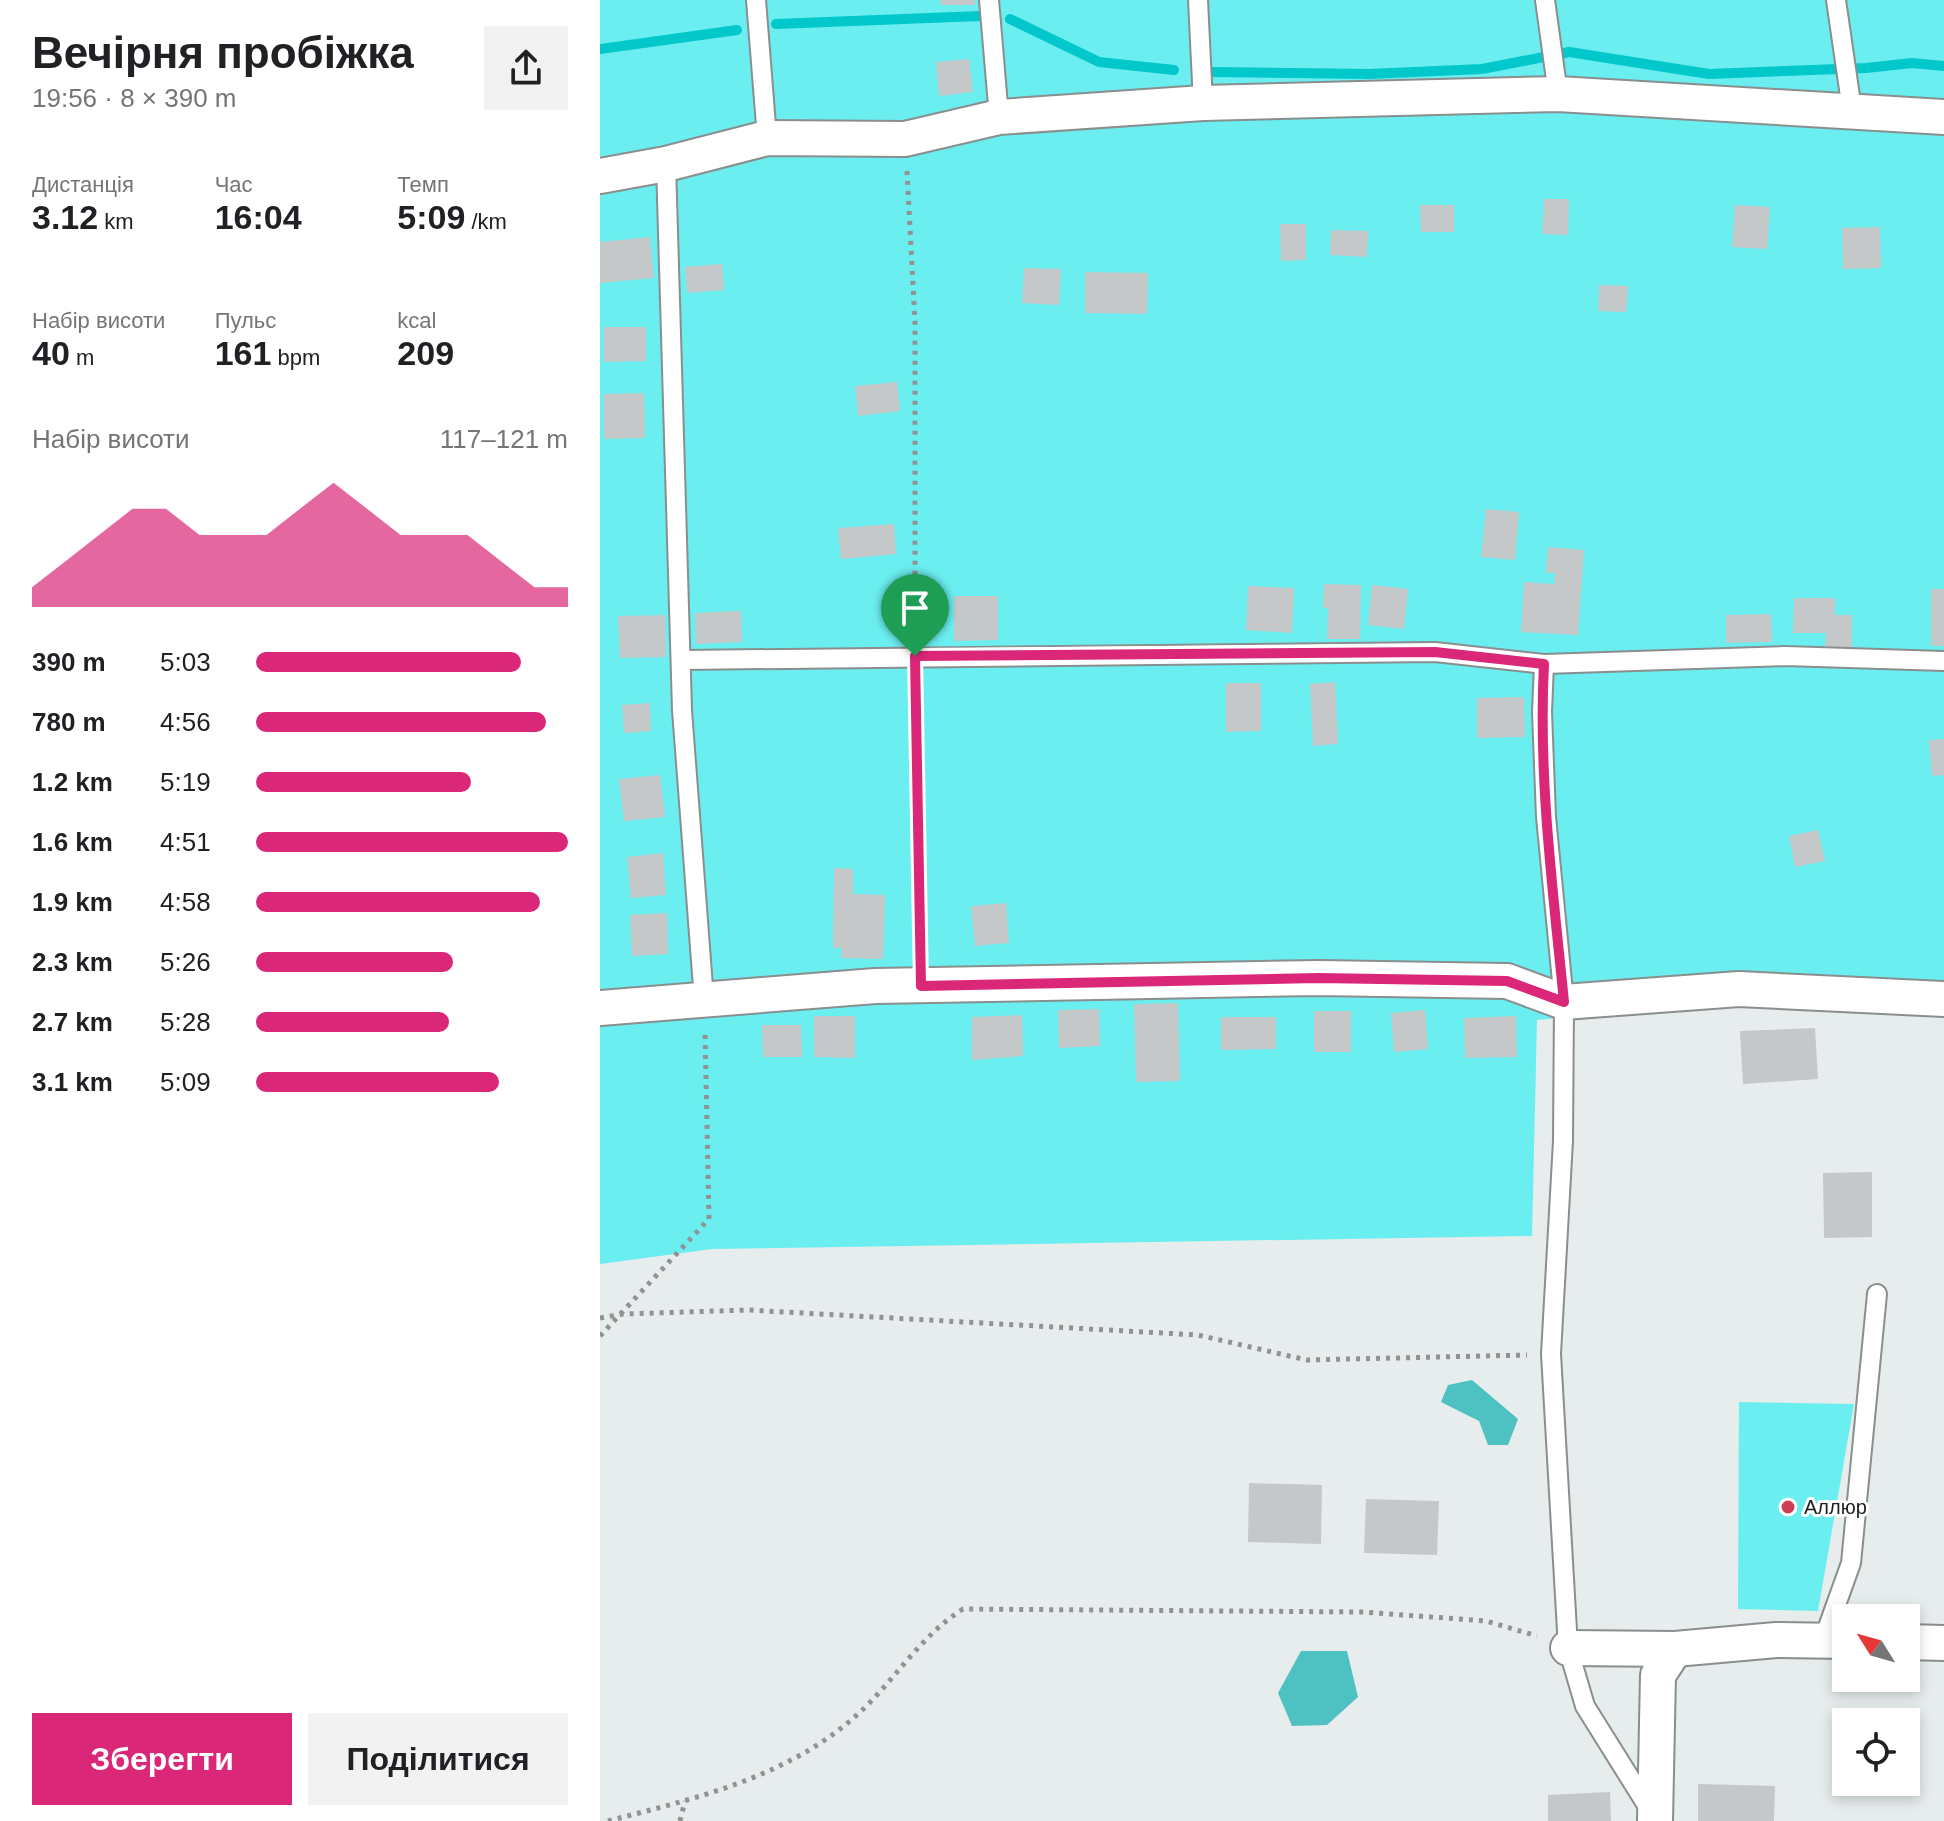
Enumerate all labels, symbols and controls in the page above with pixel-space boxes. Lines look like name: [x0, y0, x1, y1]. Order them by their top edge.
button: share: [484, 26, 568, 110]
text: Вечірня пробіжка: [32, 28, 414, 77]
text: 19:56 · 8 × 390 m: [32, 83, 237, 113]
text: Дистанція: [32, 172, 134, 197]
text: Час: [215, 172, 253, 197]
text: Темп: [397, 172, 449, 197]
text: 3.12: [32, 198, 98, 236]
text: 16:04: [215, 198, 302, 236]
text: 5:09: [397, 198, 465, 236]
text: km: [98, 209, 134, 234]
text: /km: [465, 209, 507, 234]
text: Набір висоти: [32, 308, 165, 333]
text: Пульс: [215, 308, 276, 333]
text: kcal: [397, 308, 436, 333]
text: 40: [32, 334, 70, 372]
text: 161: [215, 334, 271, 372]
text: 209: [397, 334, 454, 372]
text: m: [70, 345, 94, 370]
text: bpm: [271, 345, 320, 370]
text: Набір висоти: [32, 424, 190, 454]
text: 117–121 m: [440, 424, 568, 454]
pin: [881, 574, 949, 656]
icon: arrive: [893, 586, 937, 630]
text: 390 m: [32, 647, 106, 677]
text: 5:03: [160, 647, 211, 677]
text: 780 m: [32, 707, 106, 737]
text: 4:56: [160, 707, 211, 737]
text: 1.2 km: [32, 767, 113, 797]
text: 5:19: [160, 767, 211, 797]
text: 1.6 km: [32, 827, 113, 857]
text: 4:51: [160, 827, 211, 857]
text: 1.9 km: [32, 887, 113, 917]
text: 4:58: [160, 887, 211, 917]
text: 2.3 km: [32, 947, 113, 977]
text: 5:26: [160, 947, 211, 977]
text: 2.7 km: [32, 1007, 113, 1037]
text: 5:28: [160, 1007, 211, 1037]
text: 3.1 km: [32, 1067, 113, 1097]
text: 5:09: [160, 1067, 211, 1097]
place label: Аллюр: [1804, 1496, 1867, 1518]
marker: Аллюр: [1779, 1498, 1797, 1516]
north arrow: [1832, 1604, 1920, 1692]
map controls: [1832, 1604, 1920, 1796]
button: locate: [1832, 1708, 1920, 1796]
button: Зберегти: [32, 1713, 292, 1805]
button: Поділитися: [308, 1713, 568, 1805]

